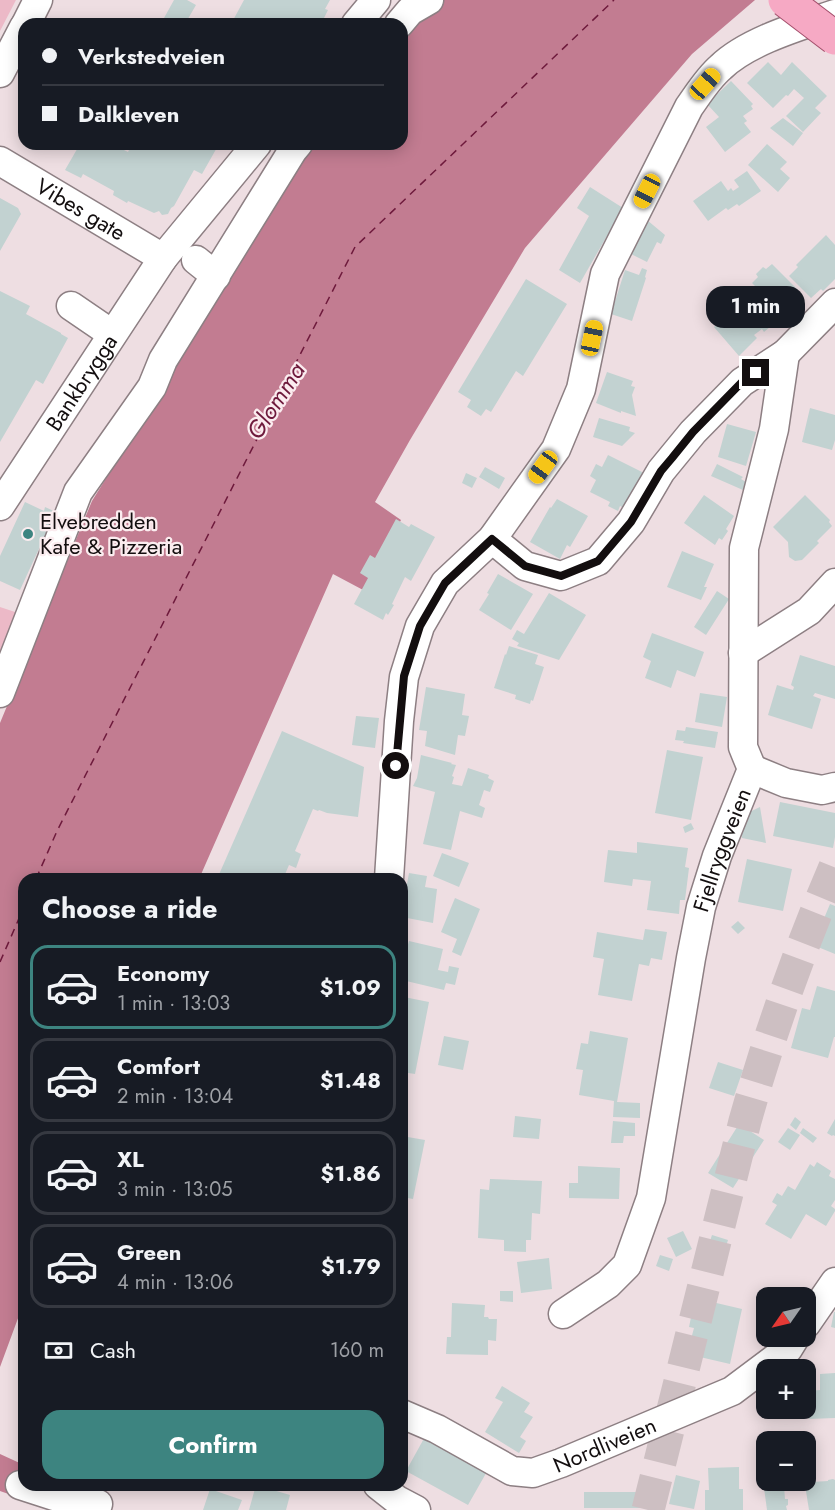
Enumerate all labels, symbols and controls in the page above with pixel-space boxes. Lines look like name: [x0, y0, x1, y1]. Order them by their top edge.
text: Verkstedveien: [78, 40, 225, 72]
car: [686, 65, 724, 103]
text: Dalkleven: [78, 98, 179, 130]
street label: Vibes gate: [30, 170, 132, 248]
car: [631, 171, 663, 211]
callout: 1 min: [706, 286, 806, 328]
text: 1 min: [731, 292, 780, 321]
car: [579, 319, 605, 357]
street label: Bankbrygga: [38, 328, 125, 437]
water label: Glomma: [238, 355, 314, 446]
route end: [742, 359, 769, 386]
car: [525, 447, 561, 487]
place label: Elvebredden Kafe & Pizzeria: [40, 505, 182, 562]
marker: Elvebredden Kafe & Pizzeria: [21, 527, 35, 541]
route start: [382, 752, 409, 779]
street label: Fjellryggveien: [684, 783, 759, 916]
text: Choose a ride: [42, 889, 217, 928]
text: Economy: [117, 957, 209, 989]
icon: car: [45, 960, 99, 1014]
text: $1.09: [320, 971, 381, 1003]
text: 1 min · 13:03: [117, 989, 230, 1018]
text: Comfort: [117, 1050, 200, 1082]
icon: car: [45, 1053, 99, 1107]
text: $1.48: [320, 1064, 381, 1096]
text: 2 min · 13:04: [117, 1082, 233, 1111]
text: XL: [117, 1143, 144, 1175]
icon: car: [45, 1146, 99, 1200]
text: $1.86: [321, 1157, 381, 1189]
text: 3 min · 13:05: [117, 1175, 232, 1204]
text: Green: [117, 1236, 181, 1268]
icon: car: [45, 1239, 99, 1293]
text: $1.79: [321, 1250, 381, 1282]
text: 4 min · 13:06: [117, 1268, 233, 1297]
north arrow: [756, 1287, 816, 1347]
map controls: [756, 1287, 816, 1491]
icon: cash: [42, 1334, 75, 1367]
text: Cash: [90, 1334, 136, 1366]
text: 160 m: [330, 1336, 384, 1365]
button: +: [756, 1359, 816, 1419]
street label: Nordliveien: [548, 1409, 661, 1481]
button: Confirm: [42, 1410, 384, 1479]
button: −: [756, 1431, 816, 1491]

